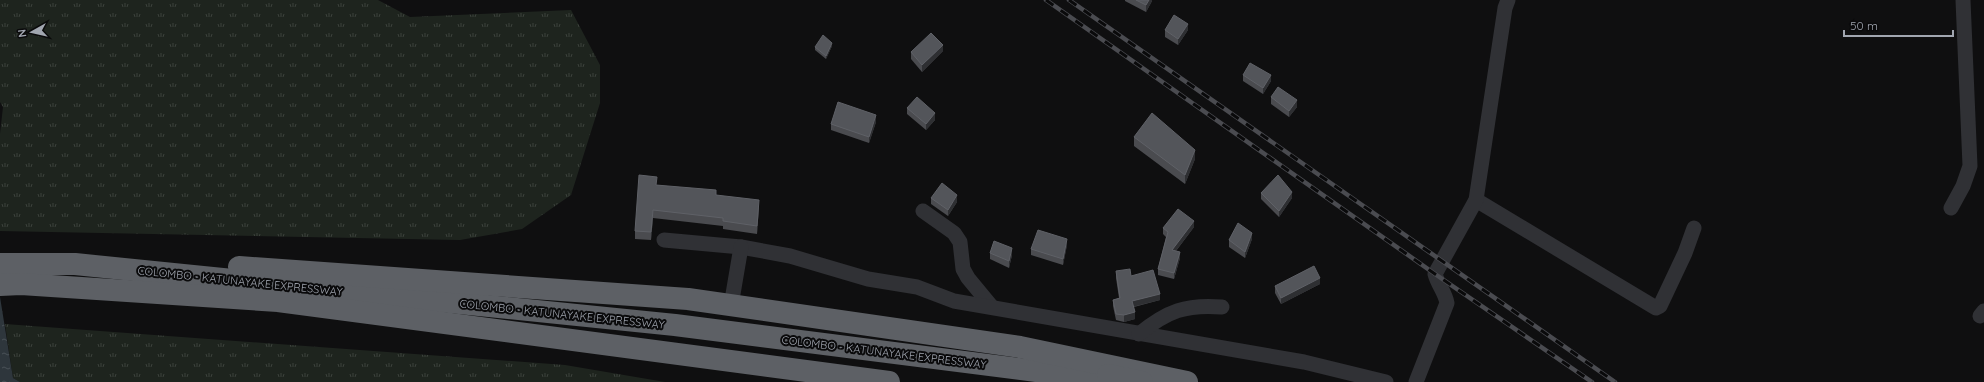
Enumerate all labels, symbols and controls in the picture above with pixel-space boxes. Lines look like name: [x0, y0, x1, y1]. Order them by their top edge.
north arrow: [12, 12, 52, 52]
scale bar: [1844, 12, 1953, 38]
text: 50 m: [1850, 18, 1878, 33]
text: N: [15, 28, 30, 38]
street label: COLOMBO - KATUNAYAKE EXPRESSWAY: [137, 263, 343, 299]
street label: COLOMBO - KATUNAYAKE EXPRESSWAY: [459, 296, 665, 332]
street label: COLOMBO - KATUNAYAKE EXPRESSWAY: [781, 332, 987, 372]

